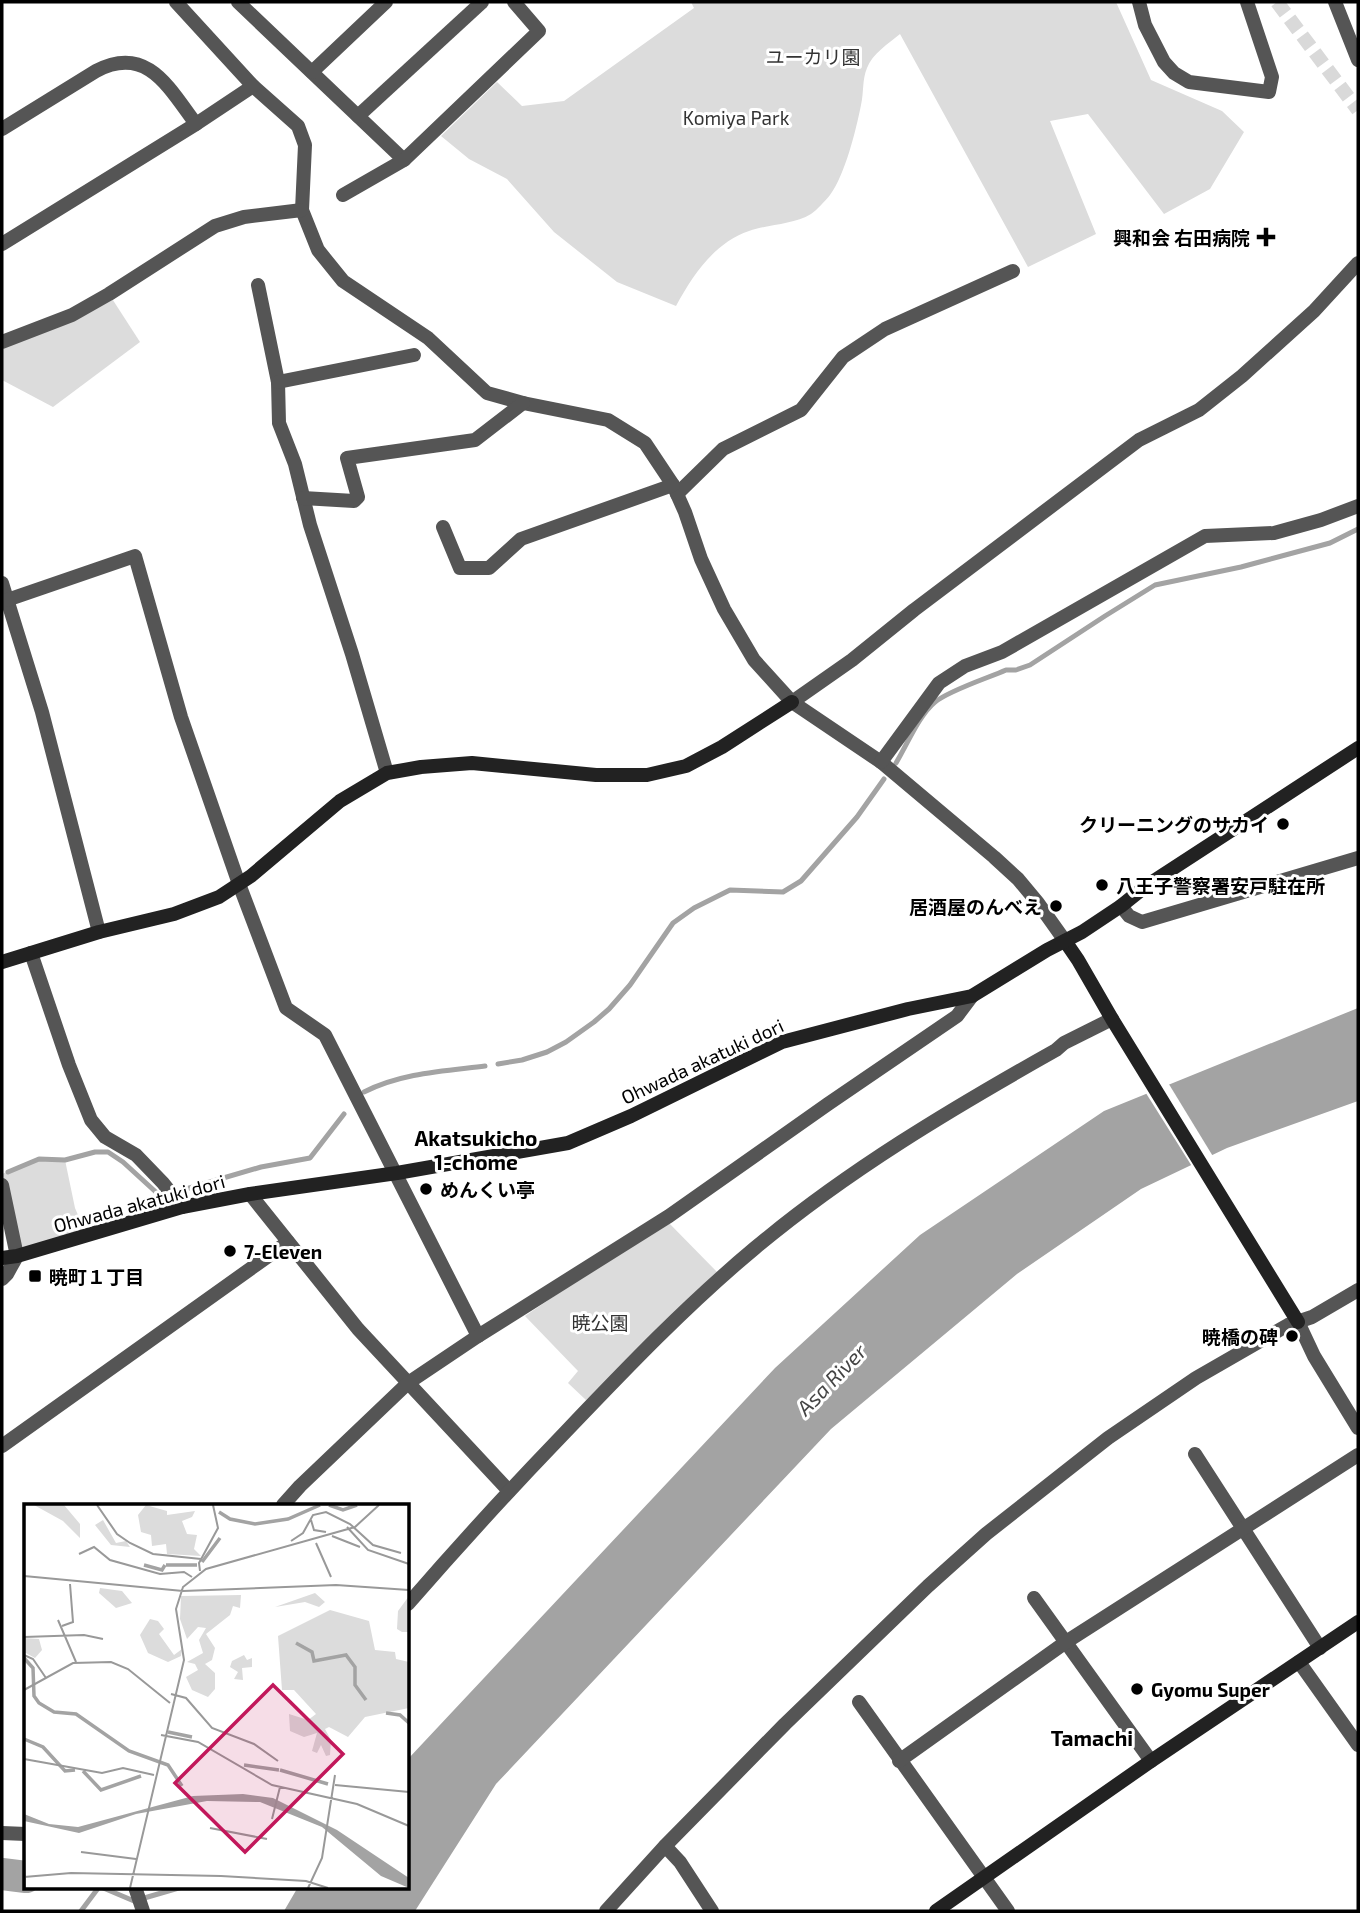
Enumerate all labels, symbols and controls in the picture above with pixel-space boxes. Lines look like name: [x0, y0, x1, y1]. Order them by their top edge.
park label: ユーカリ園: [765, 45, 861, 68]
park label: Komiya Park: [683, 106, 790, 129]
place label: 興和会 右田病院: [1113, 226, 1250, 249]
marker: 興和会 右田病院: [1256, 227, 1276, 247]
place label: クリーニングのサカイ: [1079, 813, 1269, 836]
marker: クリーニングのサカイ: [1275, 816, 1291, 832]
place label: 八王子警察署安戸駐在所: [1116, 874, 1325, 897]
marker: 八王子警察署安戸駐在所: [1094, 877, 1110, 893]
place label: 居酒屋のんべえ: [909, 895, 1042, 918]
marker: 居酒屋のんべえ: [1048, 898, 1064, 914]
street label: Ohwada akatuki dori: [617, 1013, 787, 1109]
district label: Akatsukicho 1-chome: [415, 1125, 537, 1174]
street label: Ohwada akatuki dori: [51, 1169, 227, 1237]
place label: めんくい亭: [440, 1178, 535, 1201]
marker: めんくい亭: [418, 1181, 434, 1197]
place label: 7-Eleven: [244, 1240, 322, 1263]
marker: 7-Eleven: [222, 1243, 238, 1259]
place label: 暁町１丁目: [49, 1265, 144, 1288]
marker: 暁町１丁目: [27, 1268, 43, 1284]
park label: 暁公園: [571, 1311, 629, 1334]
place label: 暁橋の碑: [1202, 1325, 1278, 1348]
marker: 暁橋の碑: [1284, 1328, 1300, 1344]
water label: Asa River: [790, 1338, 871, 1421]
inset map: [24, 1504, 410, 1888]
place label: Gyomu Super: [1151, 1678, 1270, 1702]
marker: Gyomu Super: [1129, 1681, 1145, 1697]
district label: Tamachi: [1051, 1725, 1133, 1750]

